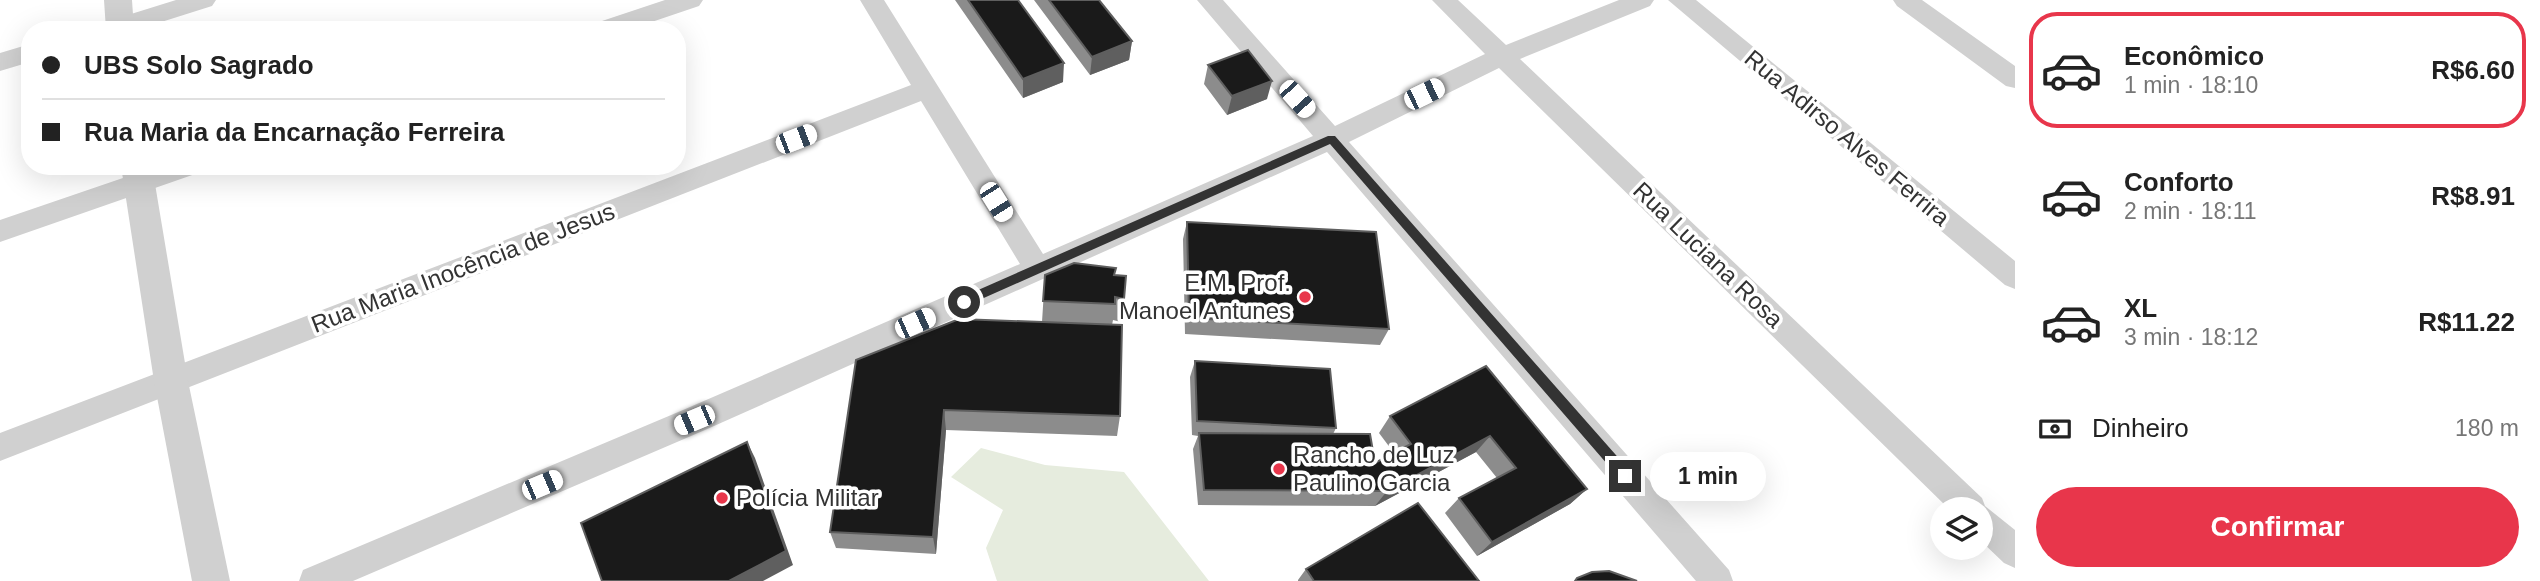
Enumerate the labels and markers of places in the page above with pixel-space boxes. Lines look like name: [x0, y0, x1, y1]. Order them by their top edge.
place label: E.M. Prof. Manoel Antunes: [1119, 269, 1291, 324]
marker: E.M. Prof. Manoel Antunes: [1297, 289, 1313, 305]
place label: Rancho de Luz Paulino Garcia: [1293, 441, 1454, 496]
marker: Rancho de Luz Paulino Garcia: [1271, 461, 1287, 477]
place label: Polícia Militar: [736, 484, 879, 511]
marker: Polícia Militar: [714, 490, 730, 506]

